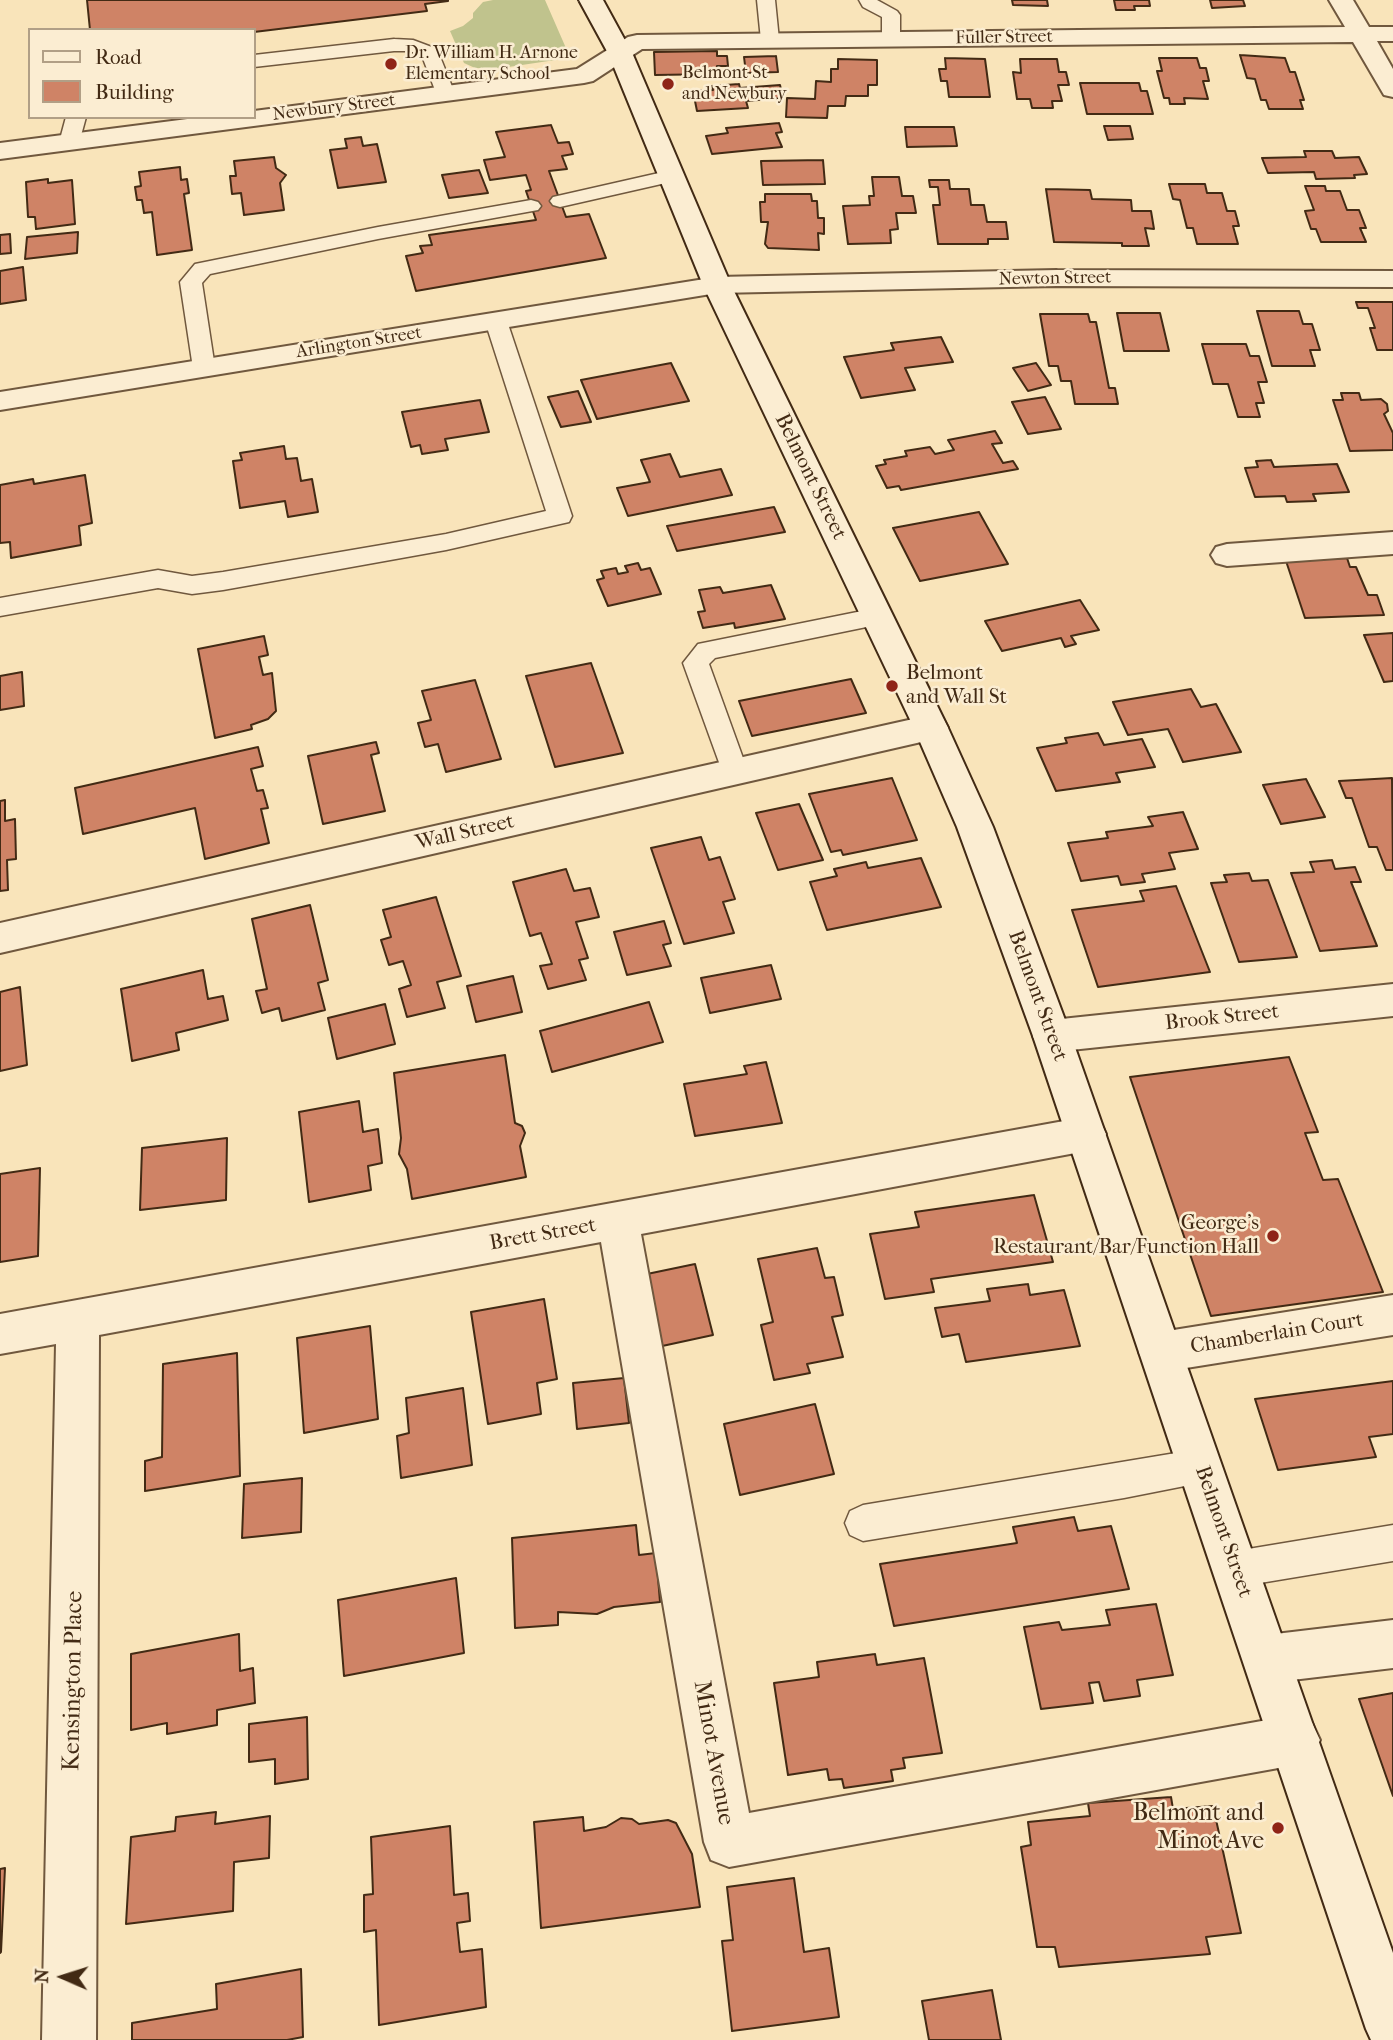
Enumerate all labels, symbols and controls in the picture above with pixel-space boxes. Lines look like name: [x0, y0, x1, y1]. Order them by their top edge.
street label: Fuller Street: [955, 26, 1053, 50]
legend: [28, 28, 256, 119]
place label: Dr. William H. Arnone Elementary School: [405, 43, 578, 86]
text: Road: [95, 45, 142, 69]
marker: Dr. William H. Arnone Elementary School: [383, 56, 399, 72]
place label: Belmont St and Newbury: [682, 63, 787, 106]
marker: Belmont St and Newbury: [660, 76, 676, 92]
text: Building: [95, 80, 173, 104]
street label: Newbury Street: [271, 90, 397, 126]
street label: Newton Street: [998, 267, 1112, 291]
street label: Arlington Street: [295, 322, 423, 364]
street label: Belmont Street: [769, 410, 851, 544]
place label: Belmont and Wall St: [906, 661, 1007, 711]
marker: Belmont and Wall St: [884, 678, 900, 694]
street label: Wall Street: [413, 809, 517, 857]
street label: Belmont Street: [1002, 927, 1072, 1065]
street label: Brook Street: [1164, 999, 1280, 1037]
place label: George's Restaurant/Bar/Function Hall: [993, 1211, 1259, 1261]
street label: Brett Street: [488, 1213, 598, 1257]
marker: George's Restaurant/Bar/Function Hall: [1265, 1228, 1281, 1244]
street label: Chamberlain Court: [1189, 1308, 1365, 1360]
street label: Belmont Street: [1189, 1463, 1257, 1601]
street label: Kensington Place: [58, 1591, 90, 1771]
street label: Minot Avenue: [686, 1679, 740, 1827]
place label: Belmont and Minot Ave: [1133, 1800, 1264, 1856]
marker: Belmont and Minot Ave: [1270, 1820, 1286, 1836]
north arrow: [28, 1942, 98, 2012]
text: N: [31, 1968, 53, 1984]

